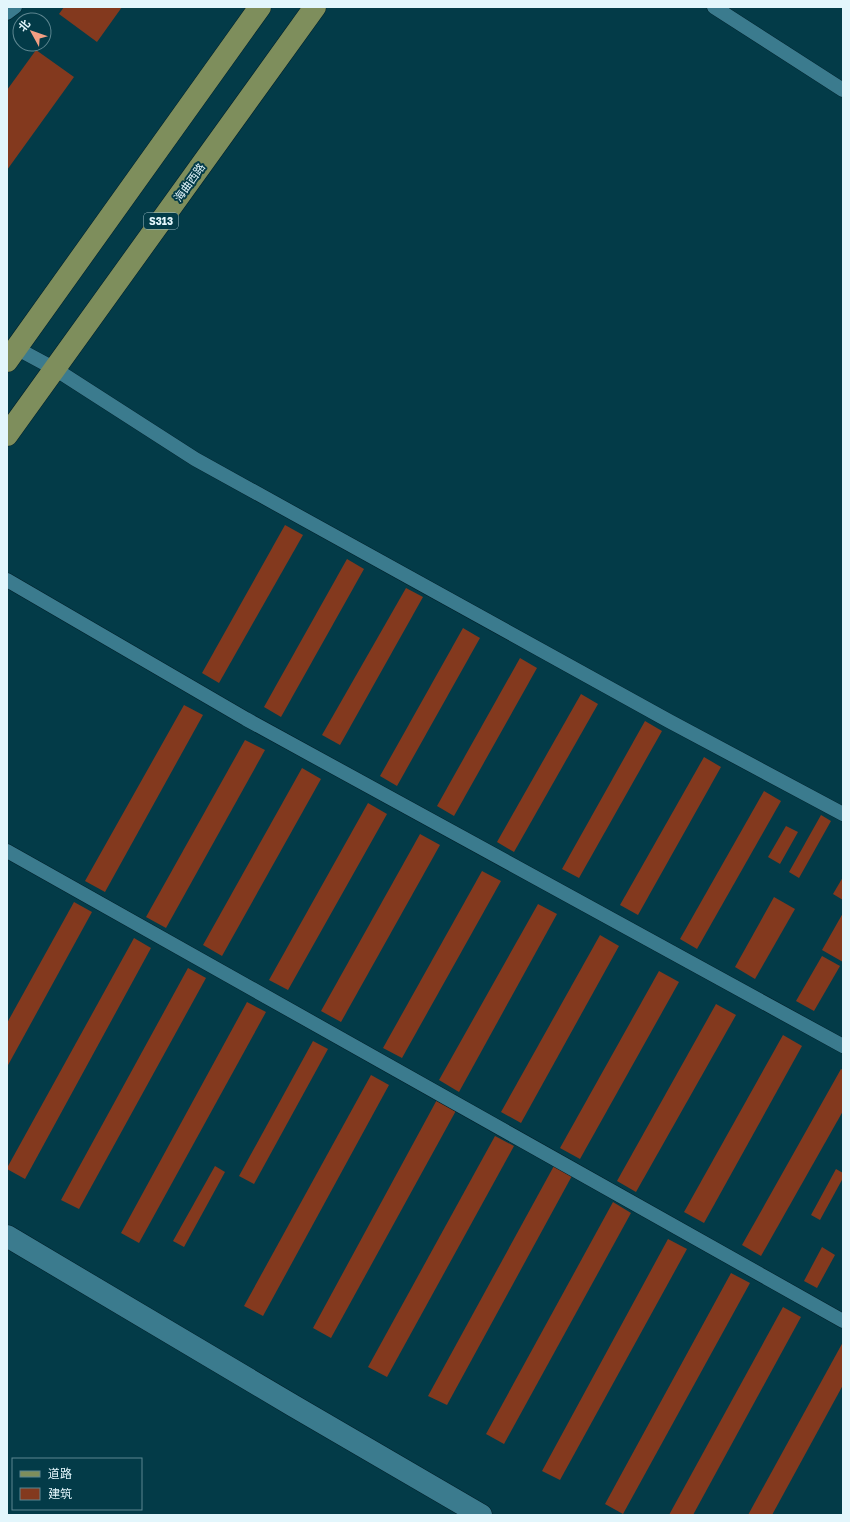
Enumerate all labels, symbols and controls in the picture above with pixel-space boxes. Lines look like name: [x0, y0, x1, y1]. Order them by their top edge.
north arrow: [12, 12, 52, 52]
text: 北: [15, 17, 32, 34]
street label: 海曲西路: [171, 160, 207, 204]
road number: S313: [144, 213, 178, 229]
legend: [12, 1458, 142, 1510]
text: 道路: [48, 1466, 72, 1481]
text: 建筑: [48, 1486, 72, 1501]

